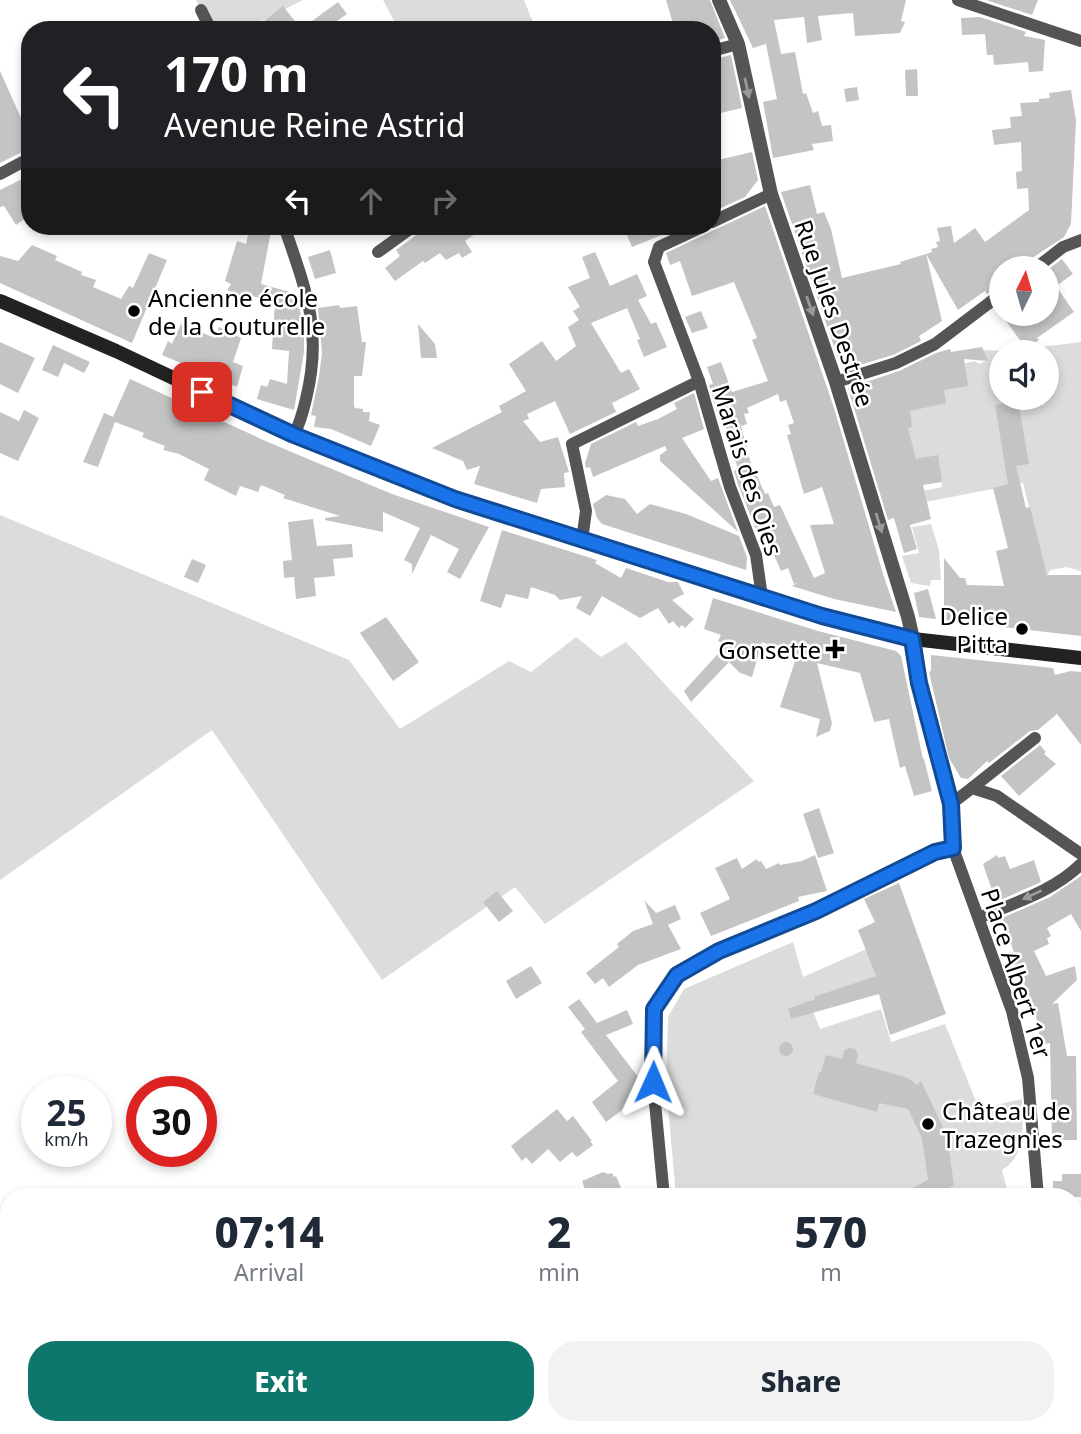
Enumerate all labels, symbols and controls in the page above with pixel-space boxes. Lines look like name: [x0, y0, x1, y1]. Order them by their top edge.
text: 170 m: [164, 40, 309, 106]
icon: left: [49, 49, 140, 140]
one-way arrow: [742, 77, 753, 99]
text: Avenue Reine Astrid: [164, 103, 466, 146]
icon: left: [279, 182, 317, 220]
icon: ahead: [352, 182, 390, 220]
icon: right: [425, 182, 463, 220]
street label: Rue Jules Destrée: [787, 215, 883, 411]
north arrow: [989, 256, 1059, 326]
map controls: [989, 256, 1059, 410]
place label: Ancienne école de la Couturelle: [148, 281, 325, 342]
one-way arrow: [805, 296, 816, 317]
marker: Ancienne école de la Couturelle: [126, 303, 142, 319]
button: sound: [989, 340, 1059, 410]
pin: [172, 362, 232, 422]
icon: arrive: [183, 373, 221, 411]
street label: Marais des Oies: [705, 380, 791, 560]
one-way arrow: [875, 513, 885, 534]
place label: Delice Pitta: [940, 599, 1008, 660]
marker: Delice Pitta: [1014, 621, 1030, 637]
place label: Gonsette: [718, 633, 821, 666]
marker: Gonsette: [827, 641, 843, 657]
street label: Place Albert 1er: [974, 884, 1060, 1062]
one-way arrow: [1022, 889, 1042, 901]
position arrow: [616, 1045, 690, 1119]
speed limit sign: 30: [126, 1076, 217, 1167]
text: 25: [46, 1089, 87, 1136]
place label: Château de Trazegnies: [942, 1094, 1071, 1155]
marker: Château de Trazegnies: [920, 1116, 936, 1132]
text: km/h: [44, 1127, 89, 1151]
text: 07:14: [215, 1203, 324, 1260]
text: 2: [547, 1203, 571, 1260]
text: 570: [795, 1203, 867, 1260]
text: Arrival: [234, 1256, 304, 1288]
text: min: [538, 1256, 580, 1288]
text: m: [820, 1256, 842, 1288]
button: Exit: [28, 1341, 534, 1421]
button: Share: [548, 1341, 1054, 1421]

